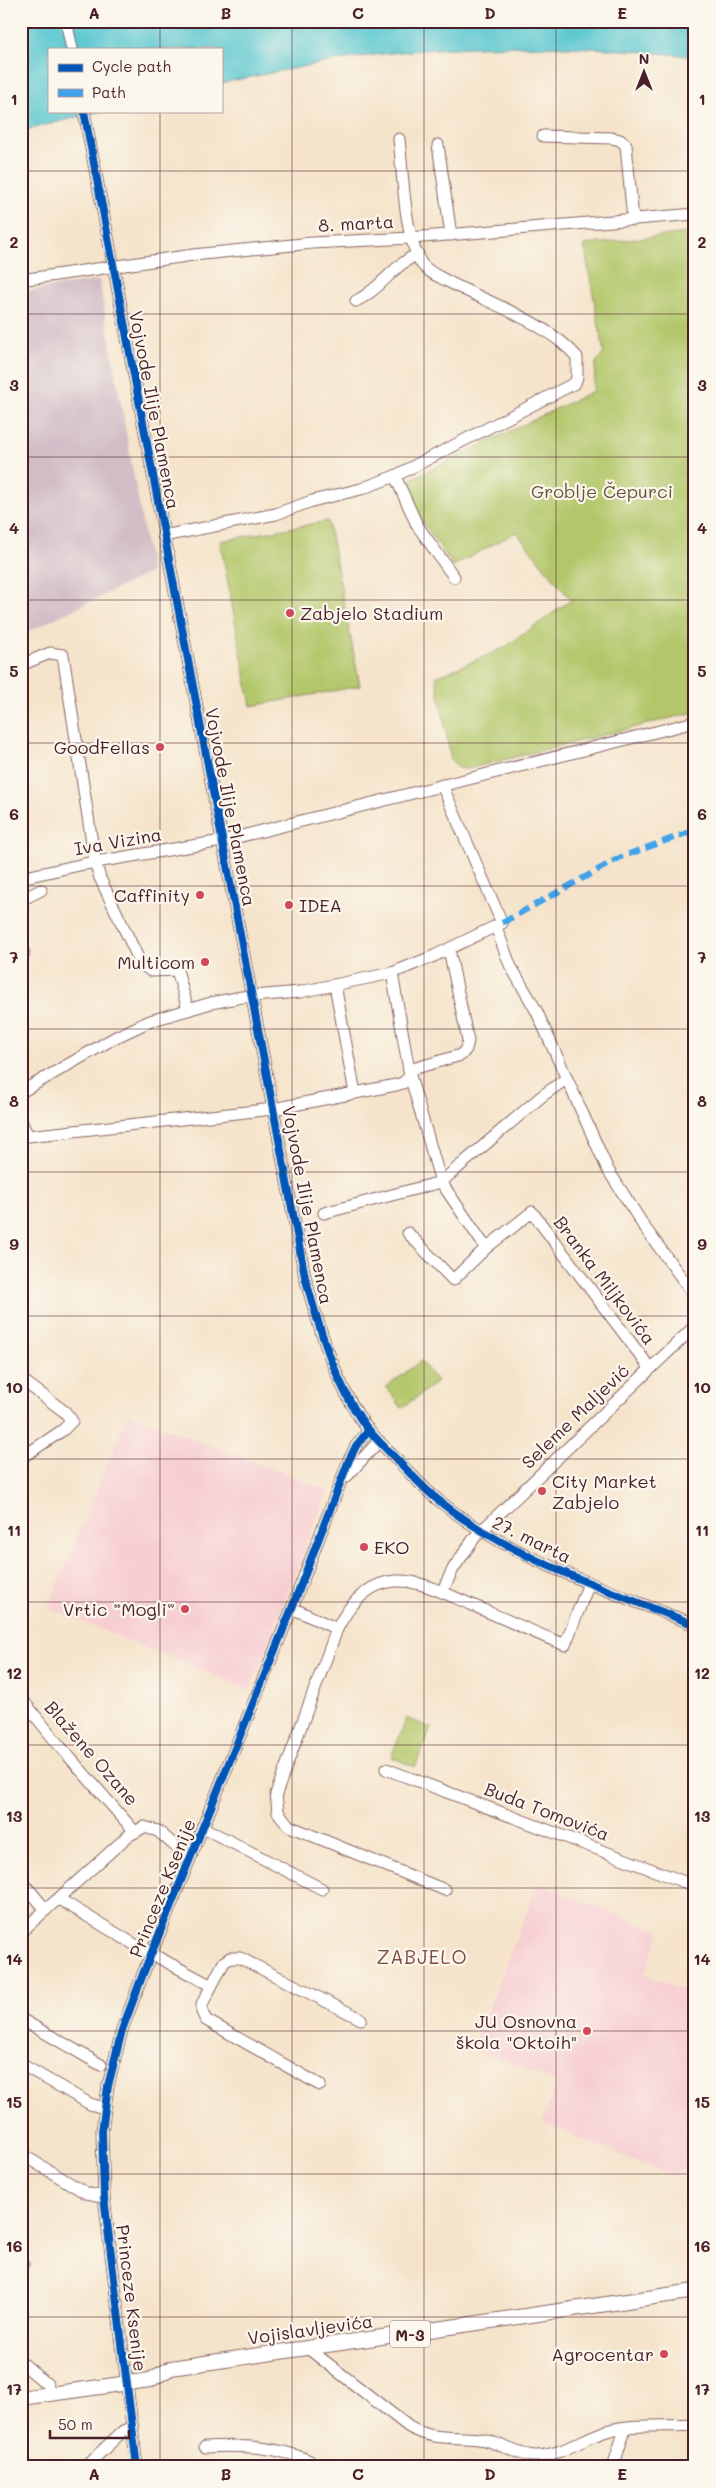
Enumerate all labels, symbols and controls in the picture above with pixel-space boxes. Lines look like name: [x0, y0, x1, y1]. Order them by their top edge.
text: A: [88, 2, 100, 23]
text: B: [221, 2, 231, 23]
text: C: [352, 2, 364, 23]
text: D: [484, 2, 496, 23]
text: E: [617, 2, 627, 23]
legend: [48, 48, 222, 112]
north arrow: [618, 48, 668, 98]
text: N: [639, 49, 649, 68]
text: Cycle path: [92, 56, 171, 76]
text: Path: [92, 82, 126, 102]
text: 1: [10, 88, 18, 109]
text: 1: [698, 88, 706, 109]
street label: 8. marta: [318, 209, 394, 237]
text: 2: [10, 231, 19, 252]
text: 2: [698, 231, 707, 252]
street label: Vojvode Ilije Plamenca: [124, 309, 186, 511]
text: 3: [9, 374, 19, 395]
text: 3: [697, 374, 707, 395]
park label: Groblje Čepurci: [531, 479, 673, 503]
text: 4: [9, 517, 19, 538]
text: 4: [697, 517, 707, 538]
place label: Zabjelo Stadium: [300, 601, 443, 625]
marker: Zabjelo Stadium: [284, 607, 296, 619]
text: 5: [9, 660, 19, 681]
text: 5: [697, 660, 707, 681]
street label: Vojvode Ilije Plamenca: [200, 706, 262, 908]
place label: GoodFellas: [54, 735, 150, 759]
marker: GoodFellas: [154, 741, 166, 753]
text: 6: [9, 803, 19, 824]
text: 6: [697, 803, 707, 824]
street label: Iva Vizina: [73, 822, 163, 860]
place label: Caffinity: [114, 883, 190, 907]
marker: Caffinity: [194, 889, 206, 901]
place label: IDEA: [299, 893, 342, 917]
marker: IDEA: [283, 899, 295, 911]
text: 7: [10, 946, 19, 967]
text: 7: [698, 946, 707, 967]
place label: Multicom: [117, 950, 195, 974]
marker: Multicom: [199, 956, 211, 968]
text: 8: [9, 1090, 19, 1111]
text: 8: [697, 1090, 707, 1111]
street label: Vojvode Ilije Plamenca: [277, 1104, 339, 1306]
street label: Branka Miljkovića: [549, 1211, 661, 1349]
text: 9: [9, 1233, 19, 1254]
text: 9: [697, 1233, 707, 1254]
street label: Seleme Maljević: [516, 1358, 634, 1474]
text: 10: [5, 1376, 23, 1397]
text: 10: [693, 1376, 711, 1397]
place label: City Market Zabjelo: [552, 1469, 657, 1514]
marker: City Market Zabjelo: [536, 1485, 548, 1497]
street label: 27. marta: [489, 1510, 575, 1568]
text: 11: [7, 1519, 21, 1540]
text: 11: [695, 1519, 709, 1540]
place label: EKO: [374, 1535, 410, 1559]
marker: EKO: [358, 1541, 370, 1553]
place label: Vrtic “Mogli”: [63, 1597, 175, 1621]
marker: Vrtic “Mogli”: [179, 1603, 191, 1615]
text: 12: [6, 1662, 22, 1683]
text: 12: [694, 1662, 710, 1683]
street label: Blažene Ozane: [40, 1695, 144, 1811]
street label: Buda Tomovića: [481, 1776, 613, 1846]
text: 13: [6, 1805, 23, 1826]
text: 13: [694, 1805, 711, 1826]
street label: Princeze Ksenije: [123, 1815, 201, 1961]
district label: ZABJELO: [376, 1944, 468, 1969]
text: 14: [5, 1948, 23, 1969]
text: 14: [693, 1948, 711, 1969]
place label: JU Osnovna škola "Oktoih": [456, 2009, 577, 2054]
marker: JU Osnovna škola "Oktoih": [581, 2025, 593, 2037]
text: 15: [6, 2091, 22, 2112]
text: 15: [694, 2091, 710, 2112]
street label: Princeze Ksenije: [111, 2223, 153, 2373]
text: 16: [6, 2235, 23, 2256]
text: 16: [694, 2235, 711, 2256]
street label: Vojislavljevića: [246, 2308, 374, 2350]
road number: M-3: [390, 2320, 430, 2348]
place label: Agrocentar: [552, 2342, 654, 2366]
marker: Agrocentar: [658, 2348, 670, 2360]
text: 17: [6, 2378, 22, 2399]
text: 17: [694, 2378, 710, 2399]
scale bar: [50, 2408, 129, 2440]
text: 50 m: [58, 2414, 93, 2434]
text: A: [88, 2463, 100, 2484]
text: B: [221, 2463, 231, 2484]
text: C: [352, 2463, 364, 2484]
text: D: [484, 2463, 496, 2484]
text: E: [617, 2463, 627, 2484]

